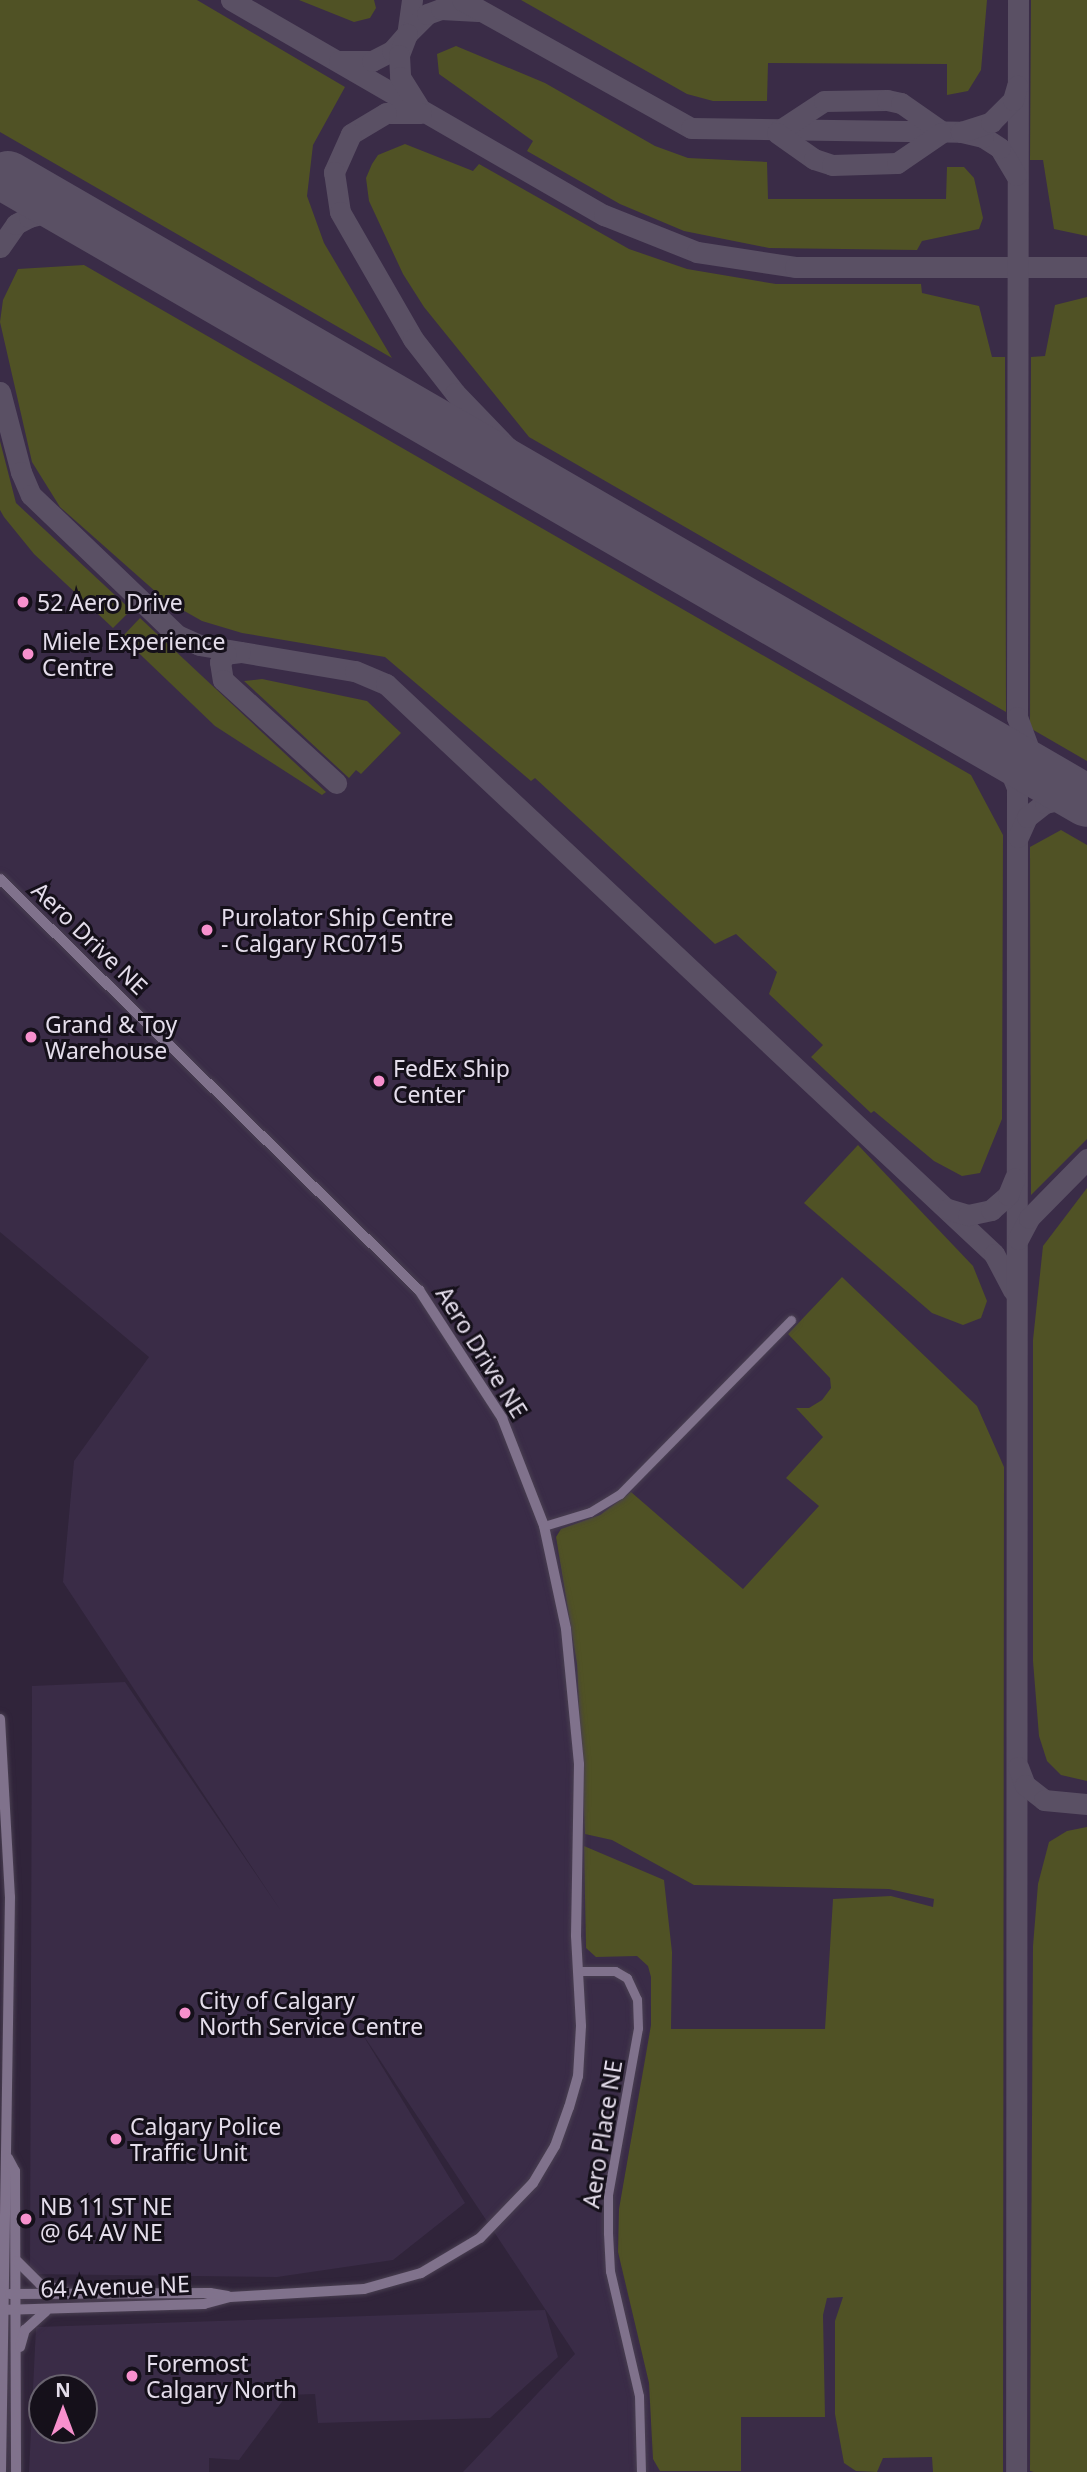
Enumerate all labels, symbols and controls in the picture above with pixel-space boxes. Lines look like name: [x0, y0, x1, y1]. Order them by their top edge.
place label: 52 Aero Drive: [37, 588, 183, 616]
marker: 52 Aero Drive: [15, 594, 31, 610]
place label: Miele Experience Centre: [42, 627, 225, 681]
marker: Miele Experience Centre: [20, 646, 36, 662]
street label: Aero Drive NE: [27, 876, 153, 1000]
place label: Purolator Ship Centre - Calgary RC0715: [221, 903, 454, 957]
marker: Purolator Ship Centre - Calgary RC0715: [199, 922, 215, 938]
place label: Grand & Toy Warehouse: [45, 1010, 177, 1064]
marker: Grand & Toy Warehouse: [23, 1029, 39, 1045]
place label: FedEx Ship Center: [393, 1054, 510, 1108]
marker: FedEx Ship Center: [371, 1073, 387, 1089]
street label: Aero Drive NE: [431, 1281, 533, 1423]
place label: City of Calgary North Service Centre: [199, 1986, 423, 2040]
marker: City of Calgary North Service Centre: [177, 2005, 193, 2021]
street label: Aero Place NE: [577, 2058, 627, 2210]
place label: Calgary Police Traffic Unit: [130, 2112, 281, 2166]
marker: Calgary Police Traffic Unit: [108, 2131, 124, 2147]
place label: NB 11 ST NE @ 64 AV NE: [40, 2192, 172, 2246]
marker: NB 11 ST NE @ 64 AV NE: [18, 2211, 34, 2227]
street label: 64 Avenue NE: [40, 2270, 190, 2302]
place label: Foremost Calgary North: [146, 2349, 297, 2403]
marker: Foremost Calgary North: [124, 2368, 140, 2384]
north arrow: [28, 2374, 98, 2444]
text: N: [55, 2377, 71, 2403]

